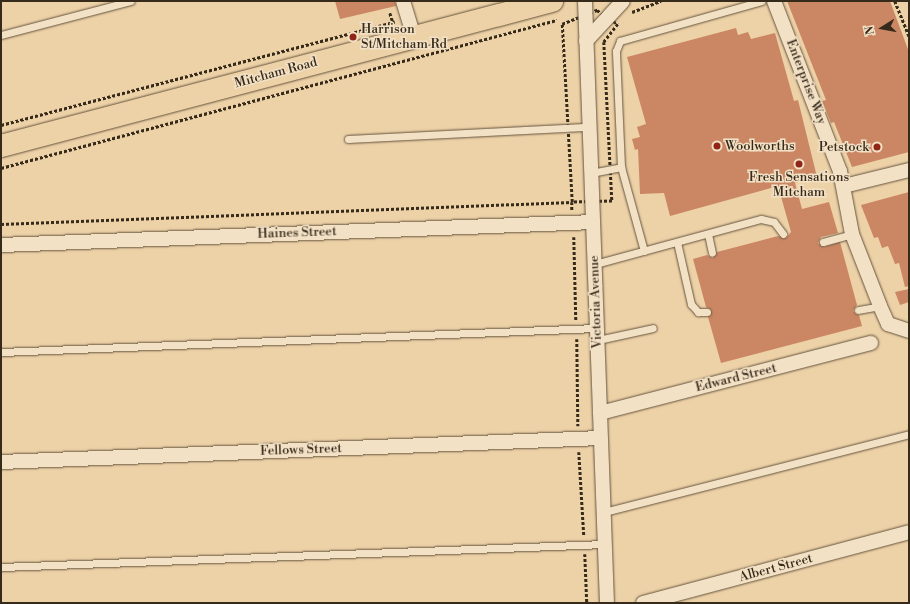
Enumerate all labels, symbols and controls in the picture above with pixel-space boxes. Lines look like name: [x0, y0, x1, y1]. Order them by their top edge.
north arrow: [862, 8, 902, 48]
place label: Harrison St/Mitcham Rd: [361, 22, 447, 53]
text: N: [863, 25, 878, 36]
marker: Harrison St/Mitcham Rd: [348, 32, 358, 42]
street label: Enterprise Way: [783, 37, 829, 127]
street label: Mitcham Road: [233, 54, 319, 92]
place label: Woolworths: [725, 138, 795, 154]
place label: Petstock: [819, 139, 869, 155]
marker: Woolworths: [712, 141, 722, 151]
marker: Petstock: [872, 142, 882, 152]
marker: Fresh Sensations Mitcham: [794, 159, 804, 169]
place label: Fresh Sensations Mitcham: [749, 170, 849, 201]
street label: Haines Street: [257, 224, 337, 242]
street label: Victoria Avenue: [587, 255, 605, 349]
street label: Edward Street: [694, 360, 778, 396]
street label: Fellows Street: [260, 441, 342, 459]
street label: Albert Street: [738, 551, 814, 585]

